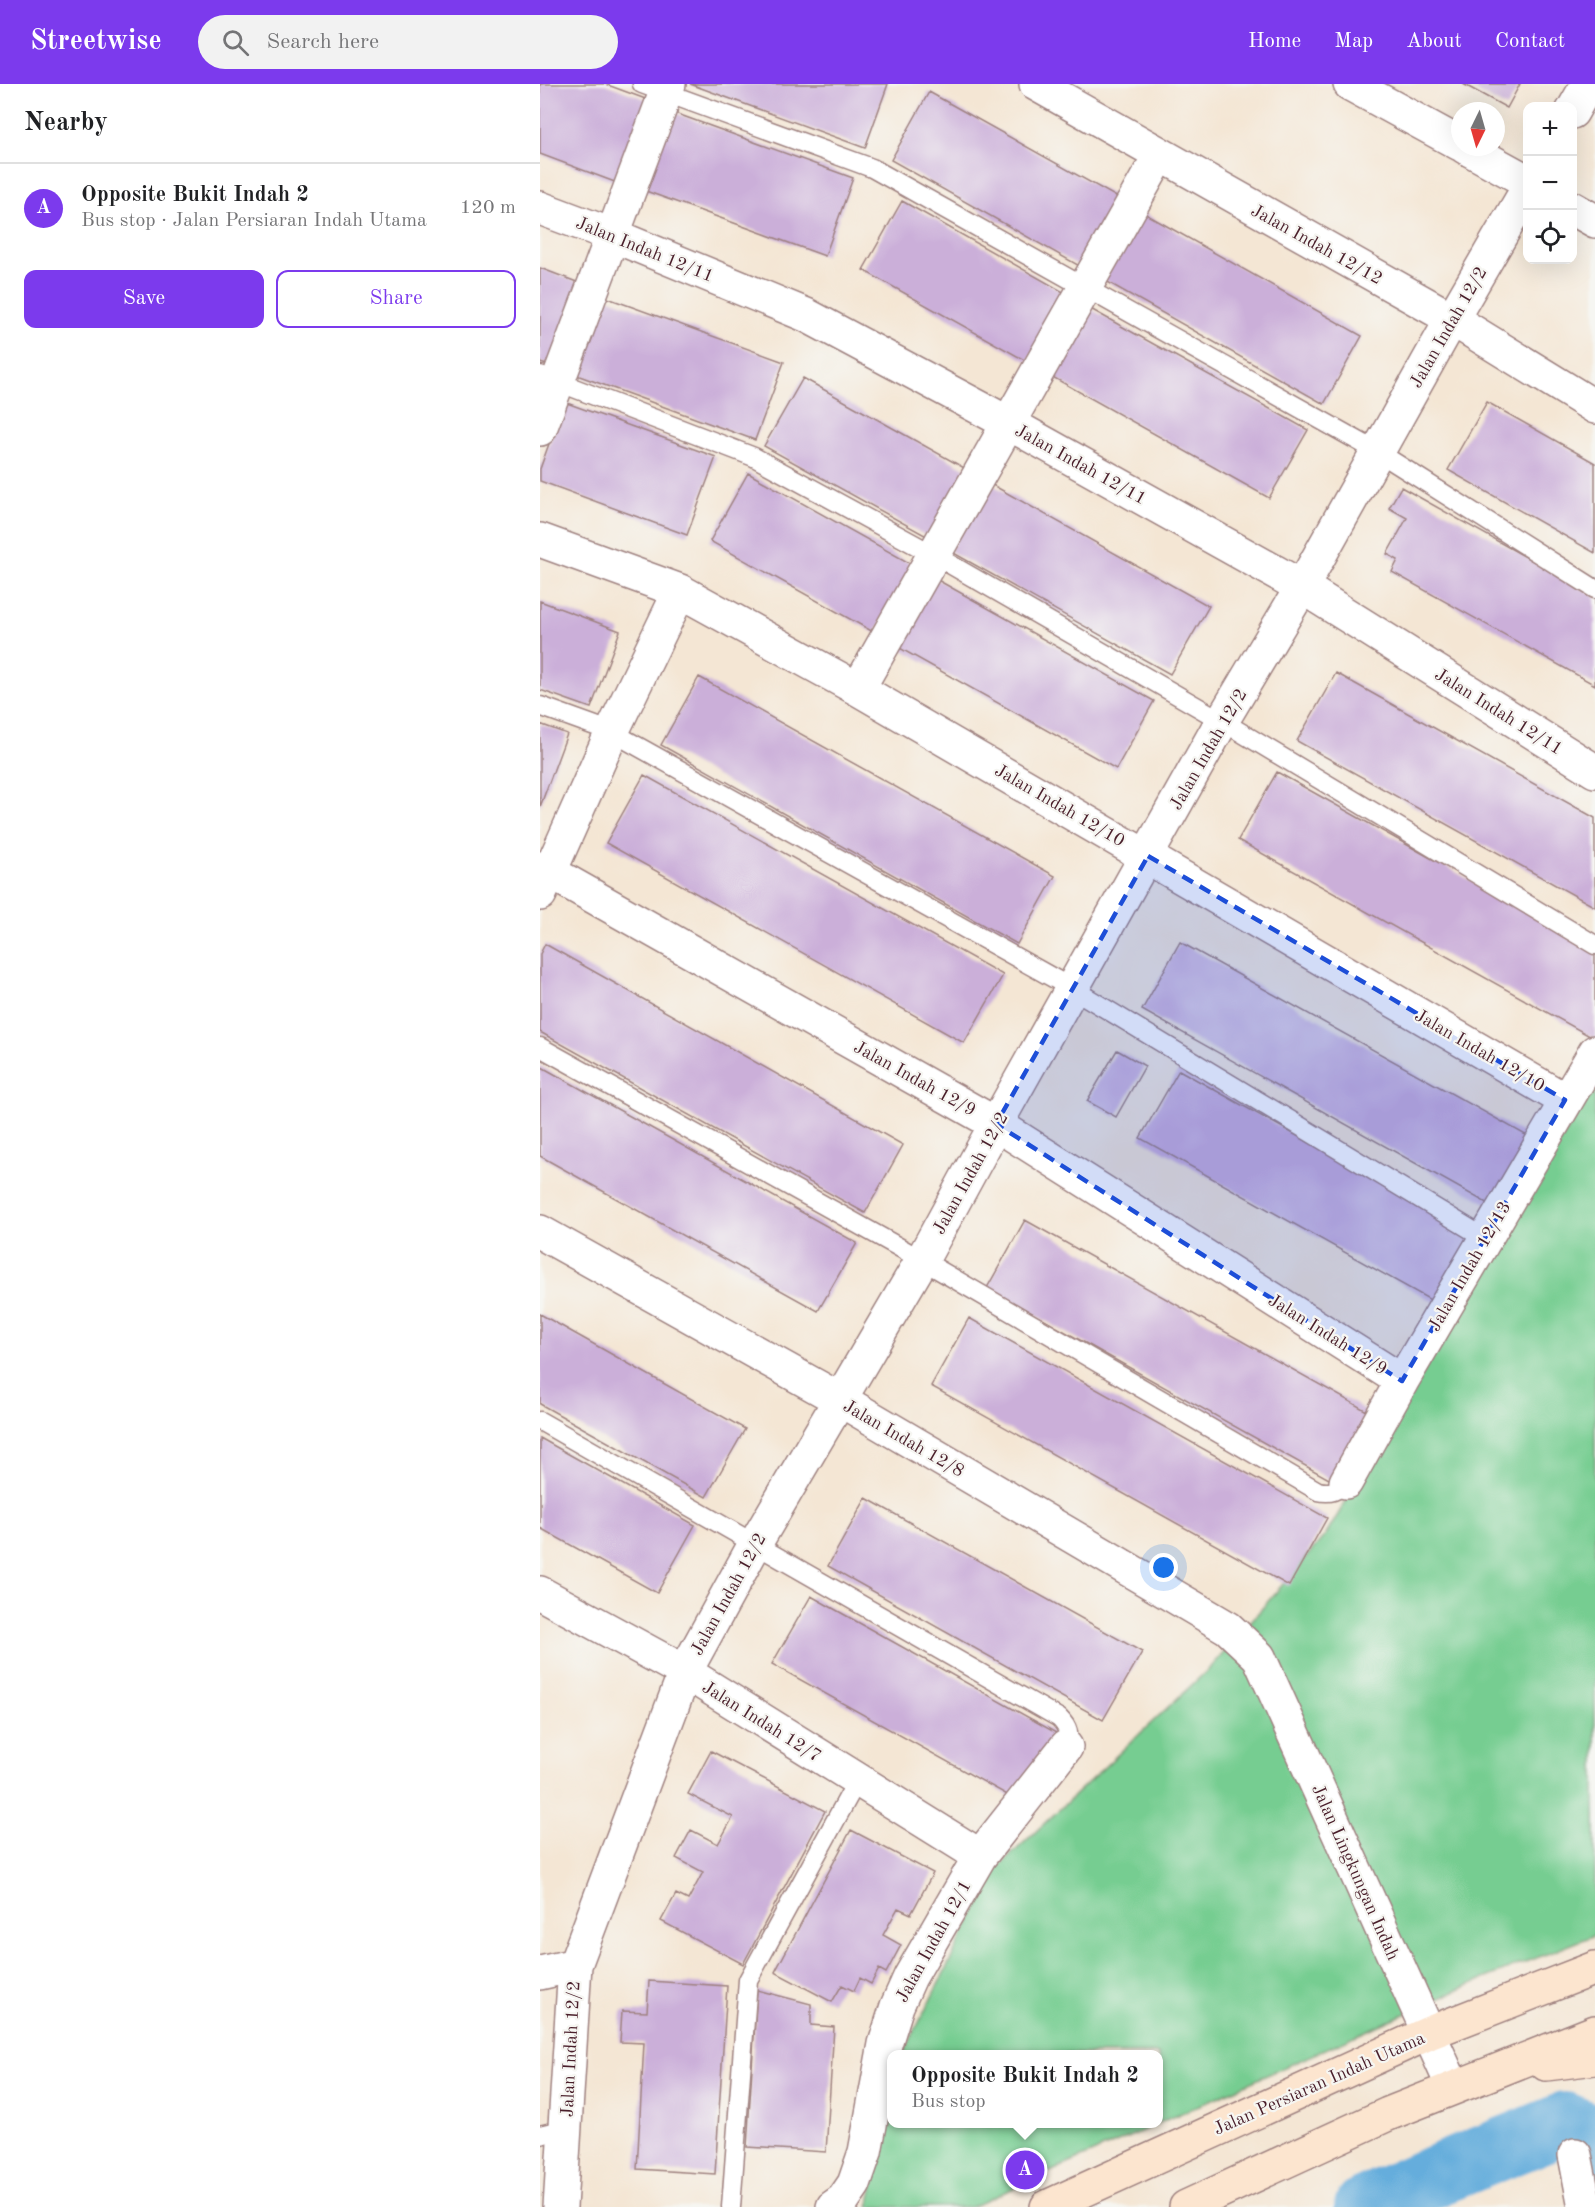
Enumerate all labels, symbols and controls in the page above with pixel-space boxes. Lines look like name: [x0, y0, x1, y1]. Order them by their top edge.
search box: [198, 15, 618, 69]
icon: search: [219, 26, 252, 59]
text: Streetwise: [30, 28, 162, 56]
text: Search here: [267, 31, 379, 53]
text: Home: [1248, 31, 1301, 52]
text: Map: [1334, 31, 1373, 52]
text: About: [1406, 31, 1462, 52]
text: Contact: [1495, 31, 1565, 52]
north arrow: [1451, 102, 1505, 156]
map controls: [1523, 102, 1577, 264]
button: +: [1523, 102, 1577, 156]
text: Nearby: [24, 110, 108, 136]
button: −: [1523, 156, 1577, 210]
text: Opposite Bukit Indah 2: [81, 184, 309, 206]
text: A: [36, 198, 51, 218]
text: 120 m: [460, 198, 516, 218]
street label: Jalan Indah 12/12: [1248, 201, 1385, 288]
button: locate: [1523, 210, 1577, 264]
text: Bus stop · Jalan Persiaran Indah Utama: [81, 211, 427, 231]
street label: Jalan Indah 12/11: [573, 214, 716, 286]
street label: Jalan Indah 12/2: [1407, 264, 1491, 391]
button: Save: [24, 270, 264, 328]
button: Share: [276, 270, 516, 328]
street label: Jalan Indah 12/11: [1012, 421, 1149, 508]
street label: Jalan Indah 12/11: [1431, 665, 1566, 758]
street label: Jalan Indah 12/2: [1167, 686, 1251, 813]
street label: Jalan Indah 12/10: [991, 761, 1128, 850]
street label: Jalan Indah 12/10: [1411, 1006, 1548, 1095]
street label: Jalan Indah 12/9: [850, 1038, 979, 1120]
street label: Jalan Indah 12/2: [930, 1109, 1012, 1238]
street label: Jalan Indah 12/13: [1425, 1198, 1514, 1335]
street label: Jalan Indah 12/9: [1265, 1291, 1390, 1379]
street label: Jalan Indah 12/8: [840, 1397, 967, 1481]
street label: Jalan Indah 12/2: [688, 1530, 770, 1659]
your location: [1149, 1553, 1178, 1582]
street label: Jalan Indah 12/7: [699, 1678, 824, 1766]
street label: Jalan Lingkungan Indah: [1308, 1782, 1402, 1963]
street label: Jalan Indah 12/1: [893, 1877, 975, 2006]
street label: Jalan Indah 12/2: [558, 1980, 584, 2118]
street label: Jalan Persiaran Indah Utama: [1211, 2029, 1428, 2139]
popup: [887, 2050, 1163, 2128]
text: Opposite Bukit Indah 2: [911, 2065, 1139, 2087]
text: Bus stop: [911, 2092, 986, 2112]
pin: A: [1006, 2148, 1044, 2192]

